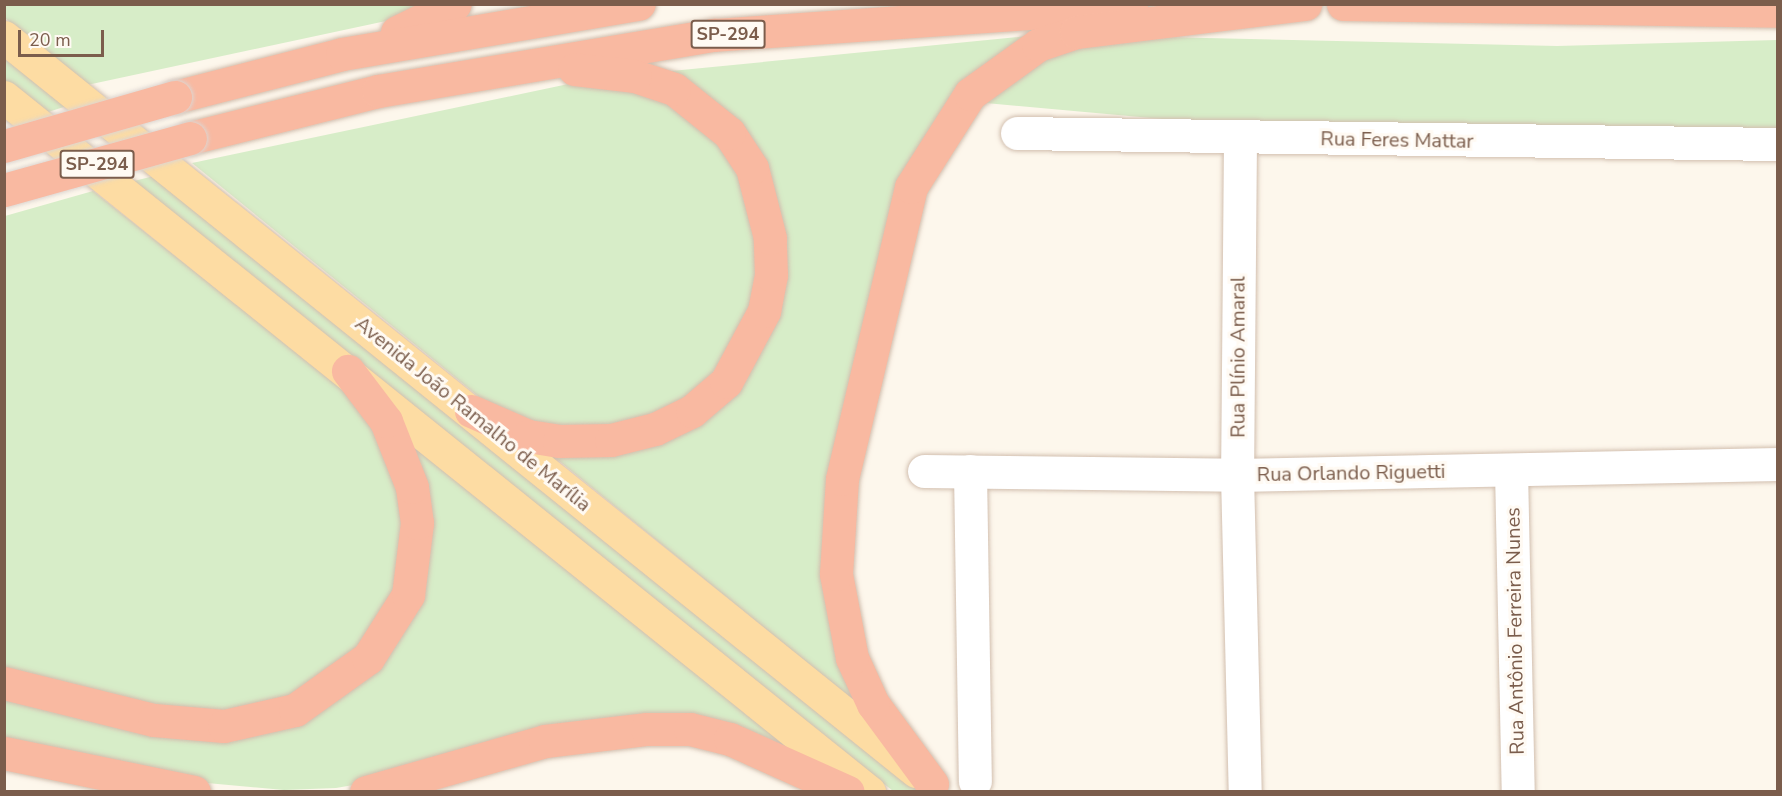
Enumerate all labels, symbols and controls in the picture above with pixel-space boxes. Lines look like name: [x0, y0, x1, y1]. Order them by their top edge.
scale bar: [21, 18, 106, 56]
road number: SP-294: [690, 19, 766, 49]
text: 20 m: [29, 28, 71, 52]
street label: Rua Feres Mattar: [1320, 127, 1474, 153]
road number: SP-294: [60, 149, 134, 179]
street label: Rua Plínio Amaral: [1226, 276, 1250, 438]
street label: Avenida João Ramalho de Marília: [350, 311, 596, 517]
street label: Rua Orlando Riguetti: [1257, 459, 1445, 487]
street label: Rua Antônio Ferreira Nunes: [1501, 507, 1529, 755]

